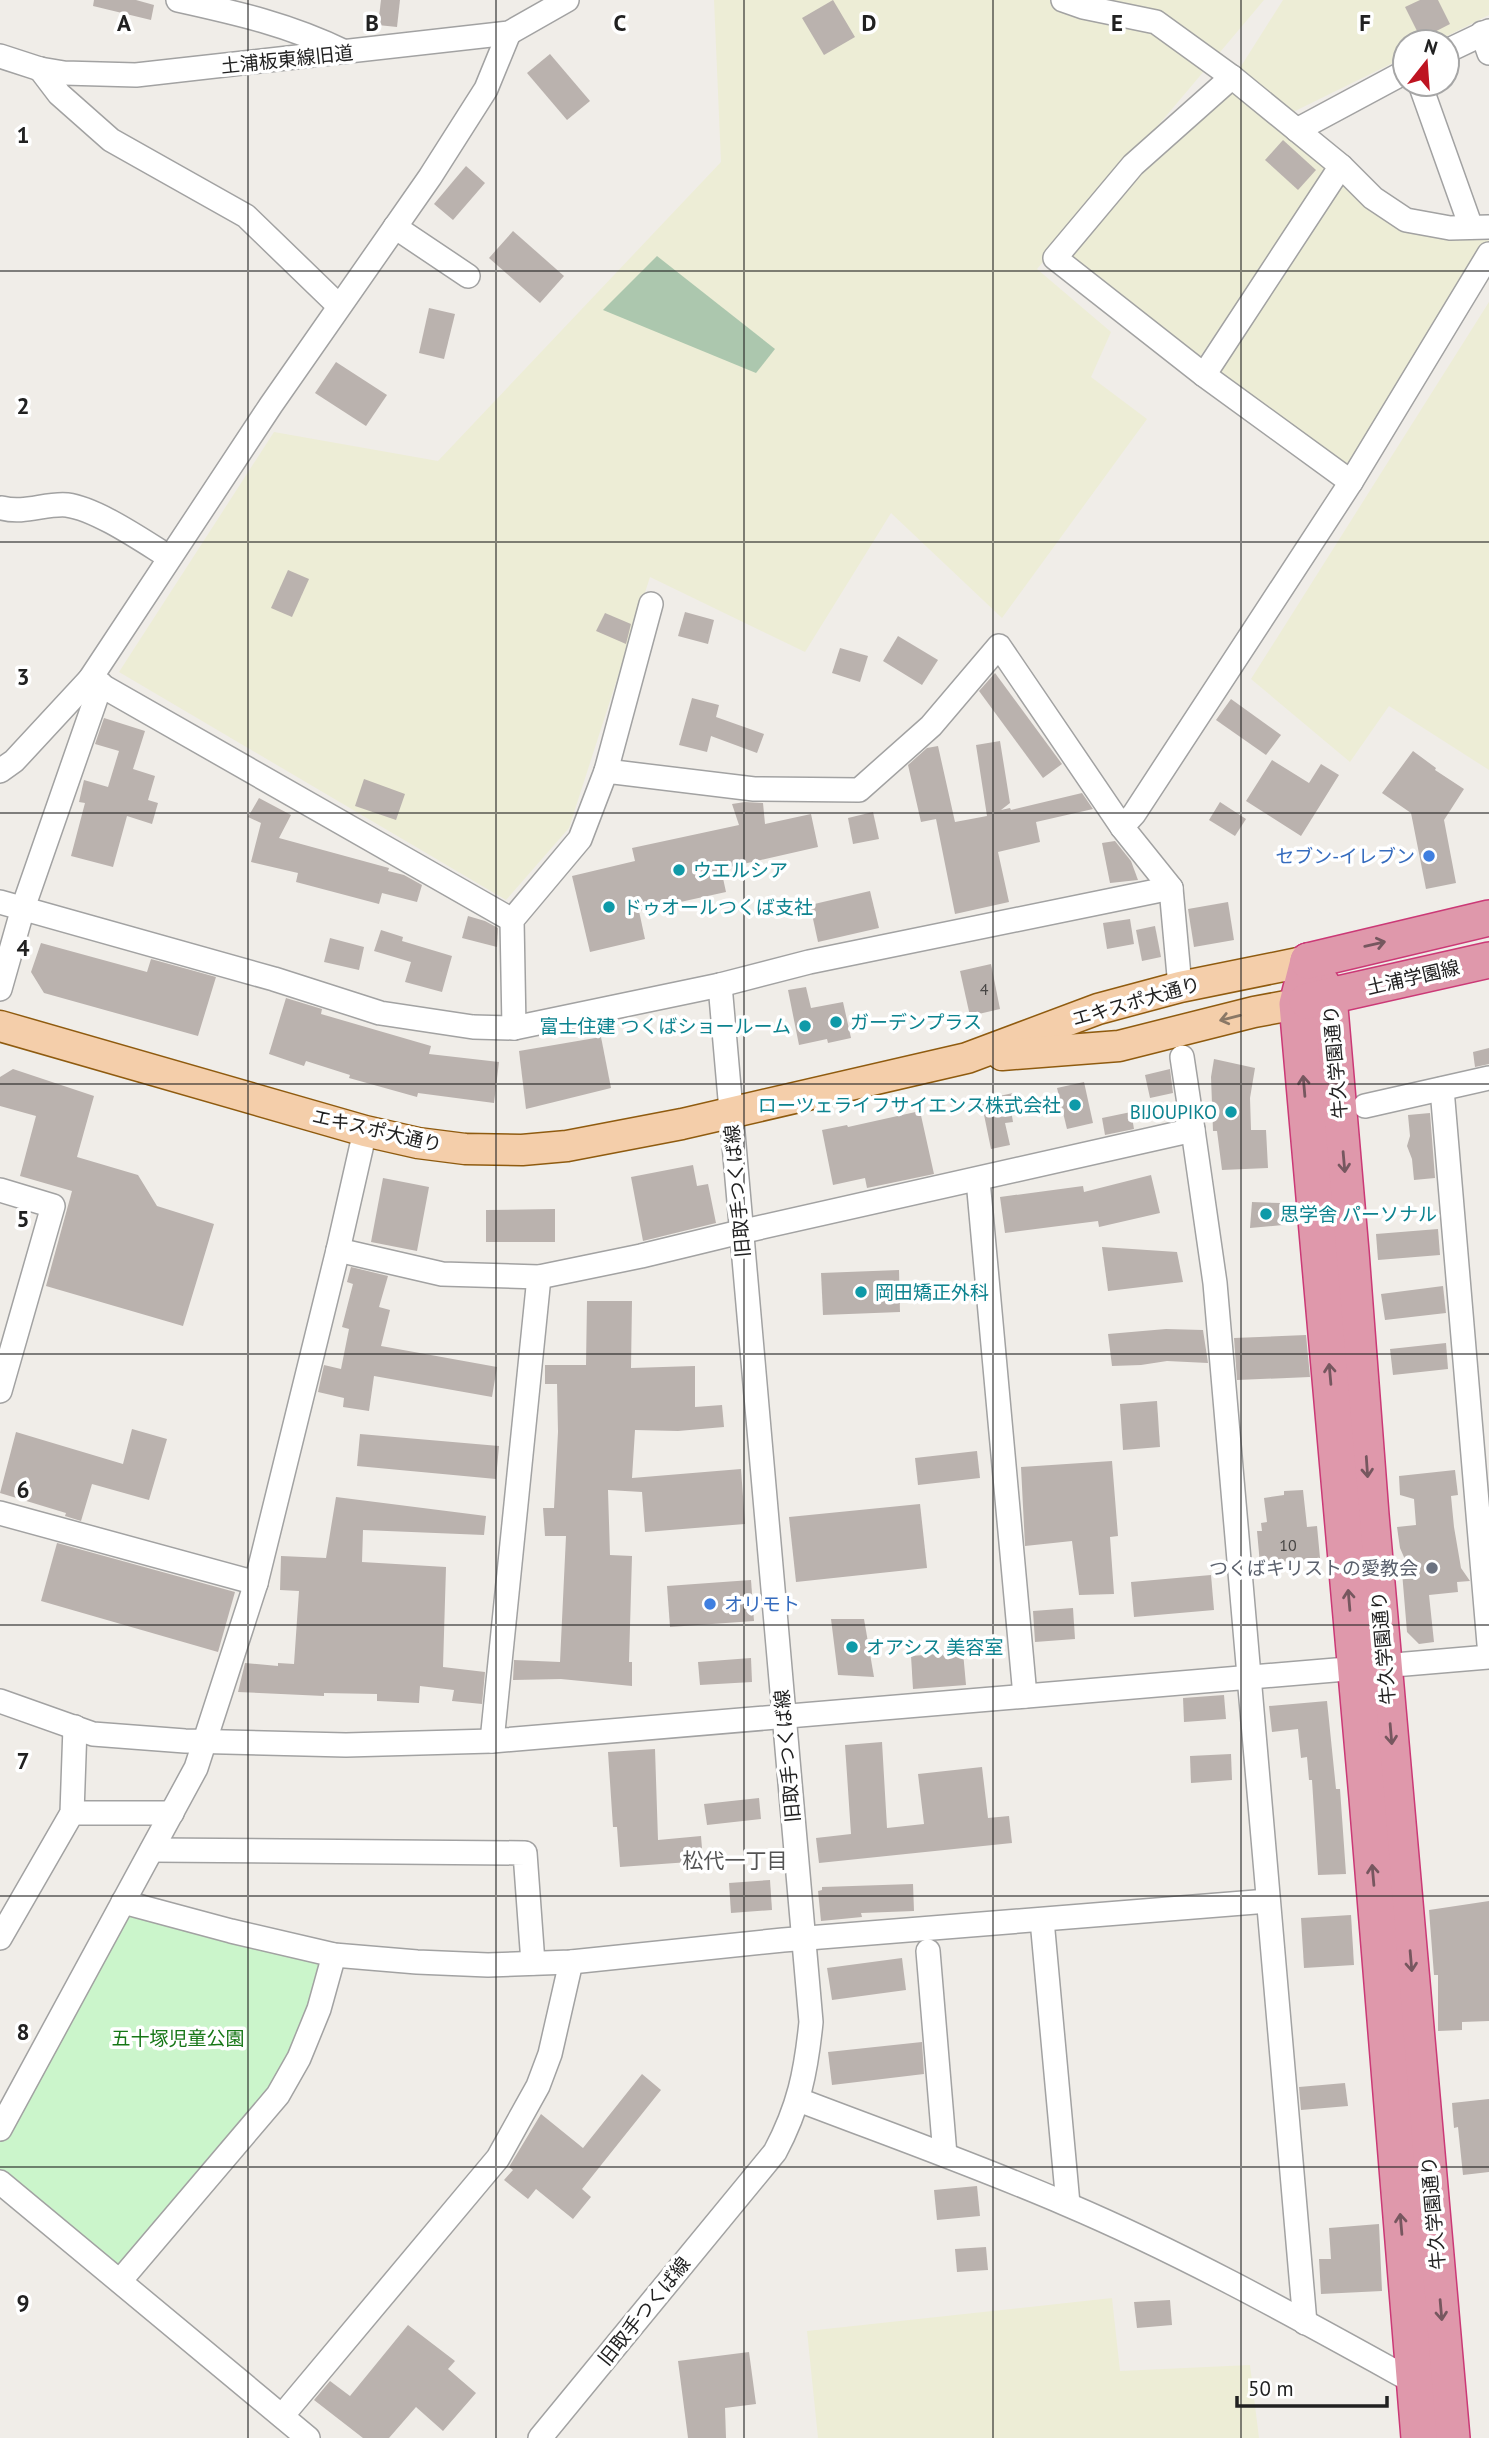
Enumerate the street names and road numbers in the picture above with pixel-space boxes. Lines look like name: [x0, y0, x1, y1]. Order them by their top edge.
street label: 土浦板東線旧道: [220, 40, 354, 78]
street label: 土浦学園線: [1364, 955, 1462, 999]
street label: エキスポ大通り: [1069, 971, 1203, 1031]
street label: 牛久学園通り: [1318, 1004, 1352, 1120]
street label: エキスポ大通り: [310, 1103, 444, 1157]
street label: 旧取手つくば線: [719, 1124, 755, 1258]
street label: 牛久学園通り: [1366, 1590, 1400, 1706]
street label: 旧取手つくば線: [769, 1689, 805, 1823]
street label: 牛久学園通り: [1416, 2155, 1450, 2271]
street label: 旧取手つくば線: [593, 2252, 695, 2370]

